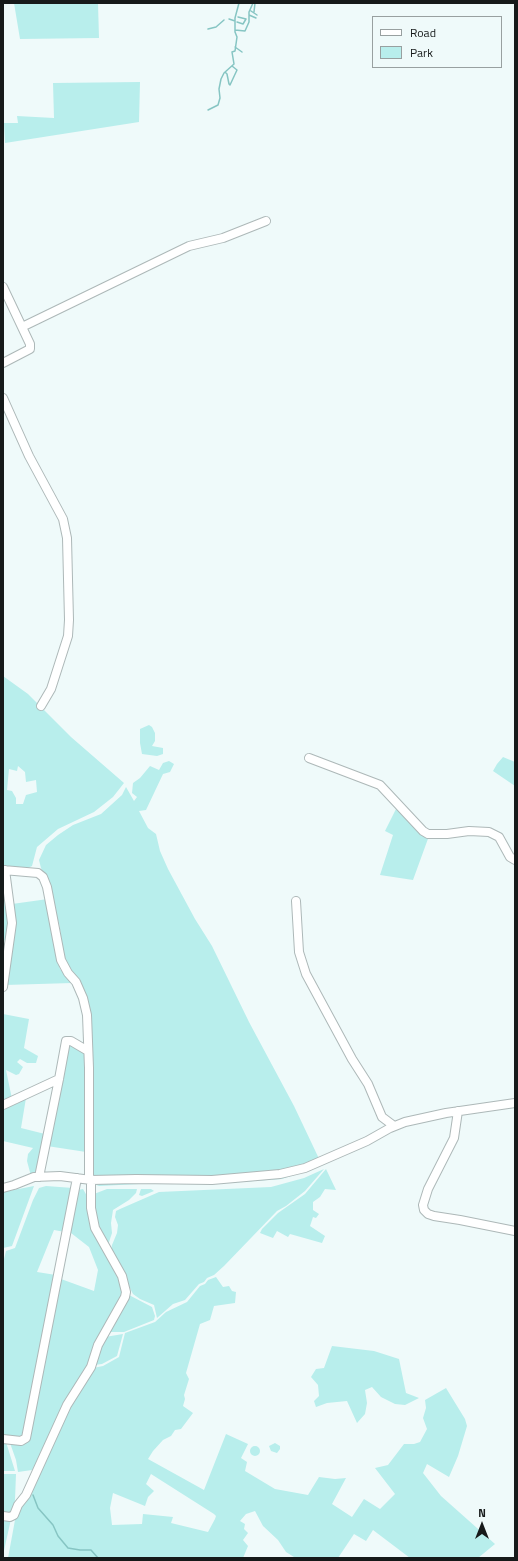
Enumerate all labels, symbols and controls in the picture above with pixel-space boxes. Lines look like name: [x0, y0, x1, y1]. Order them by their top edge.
legend: [372, 16, 502, 68]
text: Road: [410, 23, 436, 42]
text: Park: [410, 43, 433, 62]
north arrow: [462, 1505, 502, 1545]
text: N: [478, 1505, 486, 1521]

